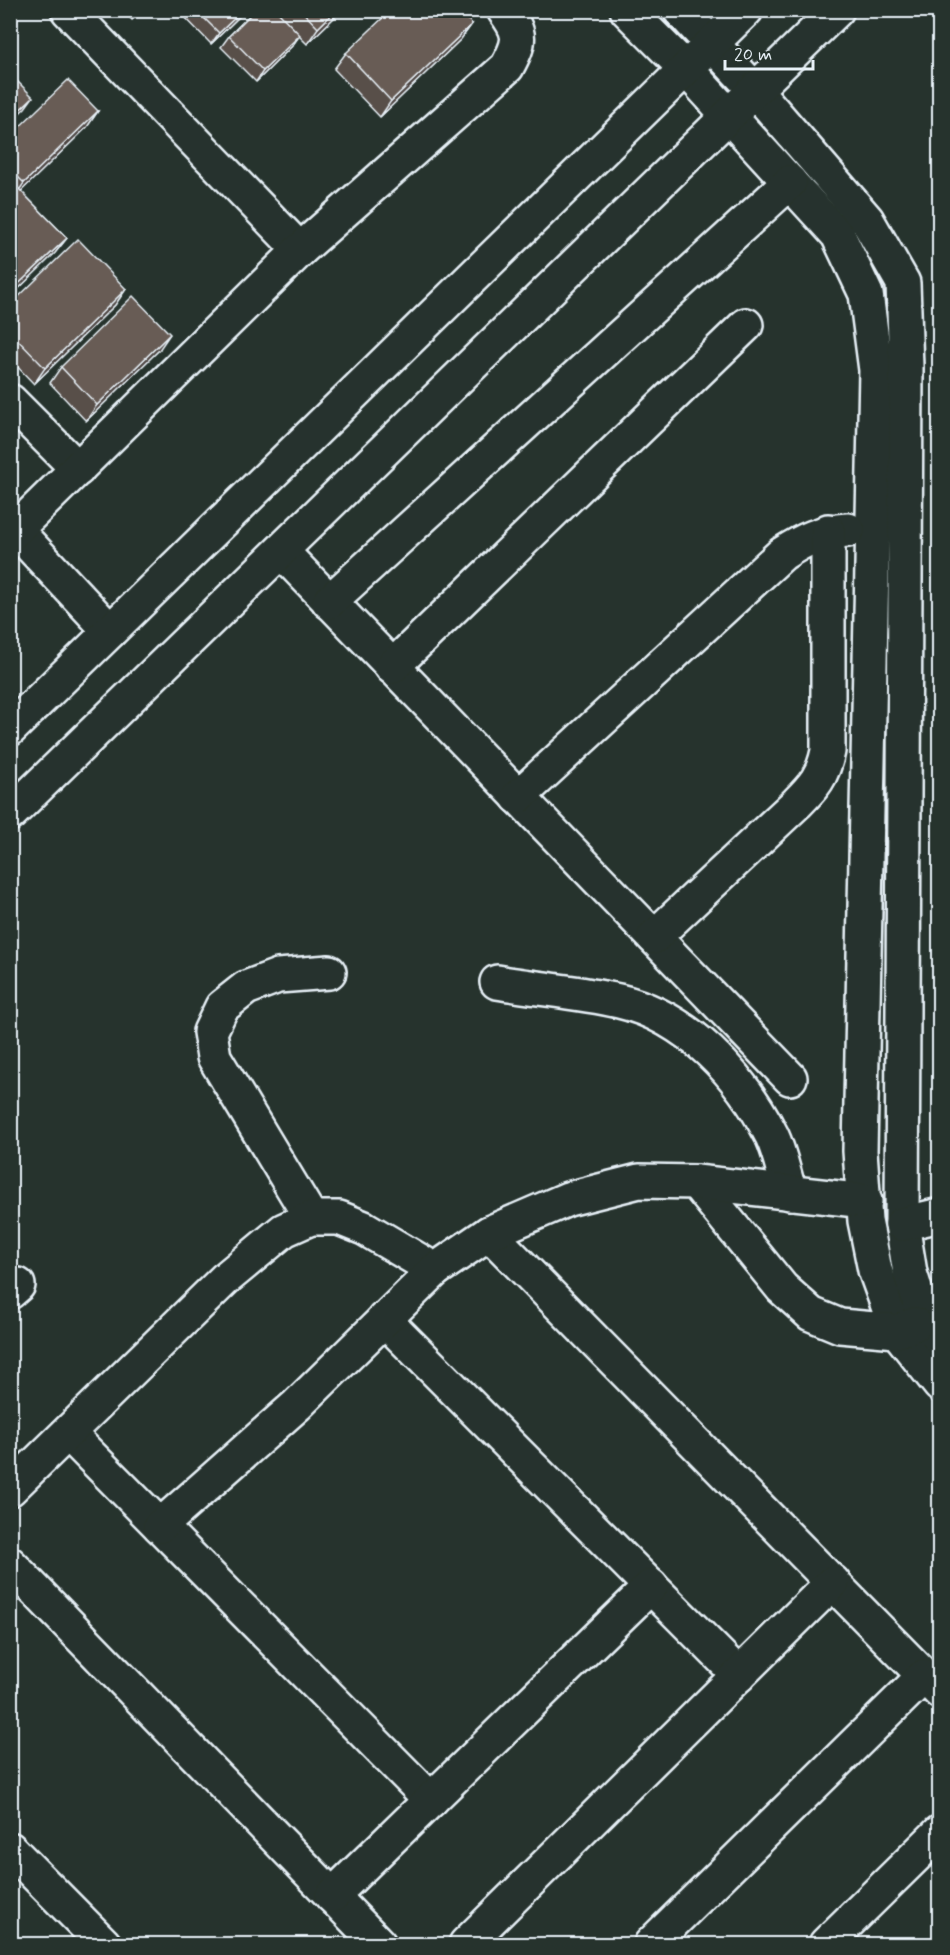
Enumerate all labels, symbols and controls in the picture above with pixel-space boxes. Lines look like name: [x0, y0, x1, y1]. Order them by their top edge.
scale bar: [725, 33, 814, 71]
text: 20 m: [734, 43, 772, 67]

